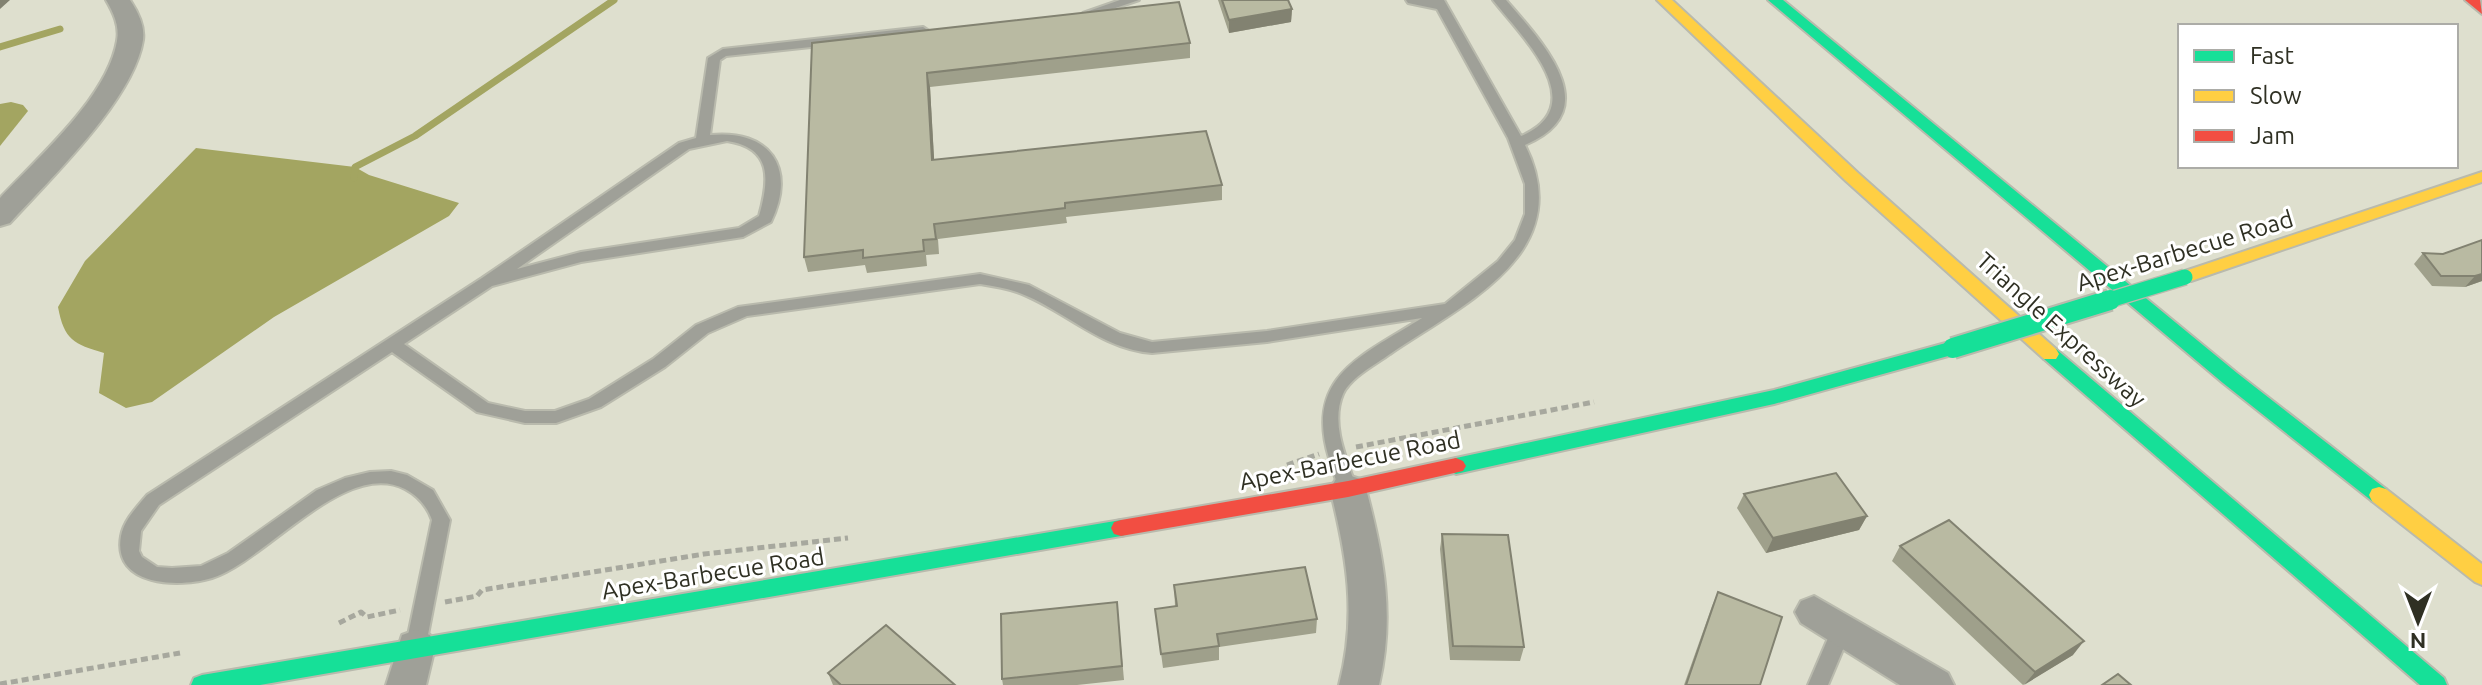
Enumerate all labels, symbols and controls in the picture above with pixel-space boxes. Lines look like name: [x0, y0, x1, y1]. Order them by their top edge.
legend: [2178, 24, 2458, 168]
text: Fast: [2250, 42, 2294, 69]
text: Slow: [2250, 82, 2302, 109]
text: Jam: [2250, 122, 2295, 149]
street label: Apex-Barbecue Road: [2073, 205, 2296, 296]
street label: Triangle Expressway: [1971, 247, 2152, 413]
street label: Apex-Barbecue Road: [1237, 426, 1463, 495]
street label: Apex-Barbecue Road: [600, 543, 826, 604]
north arrow: [2378, 581, 2458, 661]
text: N: [2410, 629, 2426, 654]

